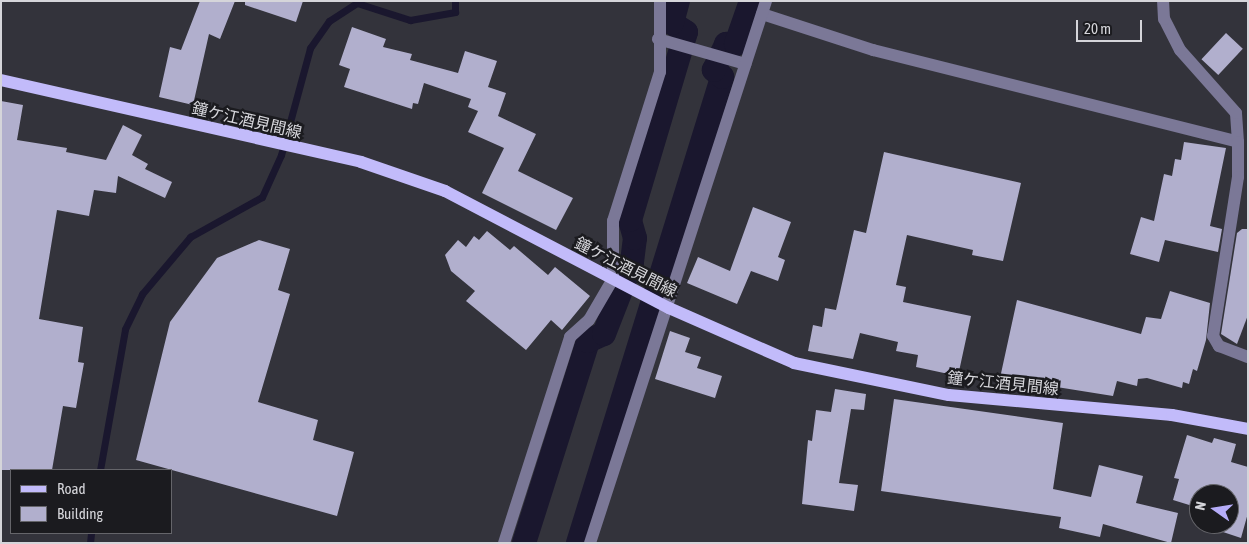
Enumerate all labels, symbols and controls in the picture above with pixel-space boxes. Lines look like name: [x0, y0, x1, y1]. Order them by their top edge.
scale bar: [1079, 10, 1145, 42]
text: 20 m: [1084, 20, 1111, 37]
street label: 鐘ケ江酒見間線: [190, 98, 304, 142]
street label: 鐘ケ江酒見間線: [572, 233, 680, 301]
street label: 鐘ケ江酒見間線: [946, 368, 1060, 398]
legend: [10, 469, 172, 534]
text: Road: [57, 480, 86, 497]
north arrow: [1189, 484, 1239, 534]
text: N: [1192, 500, 1209, 512]
text: Building: [57, 505, 103, 522]

